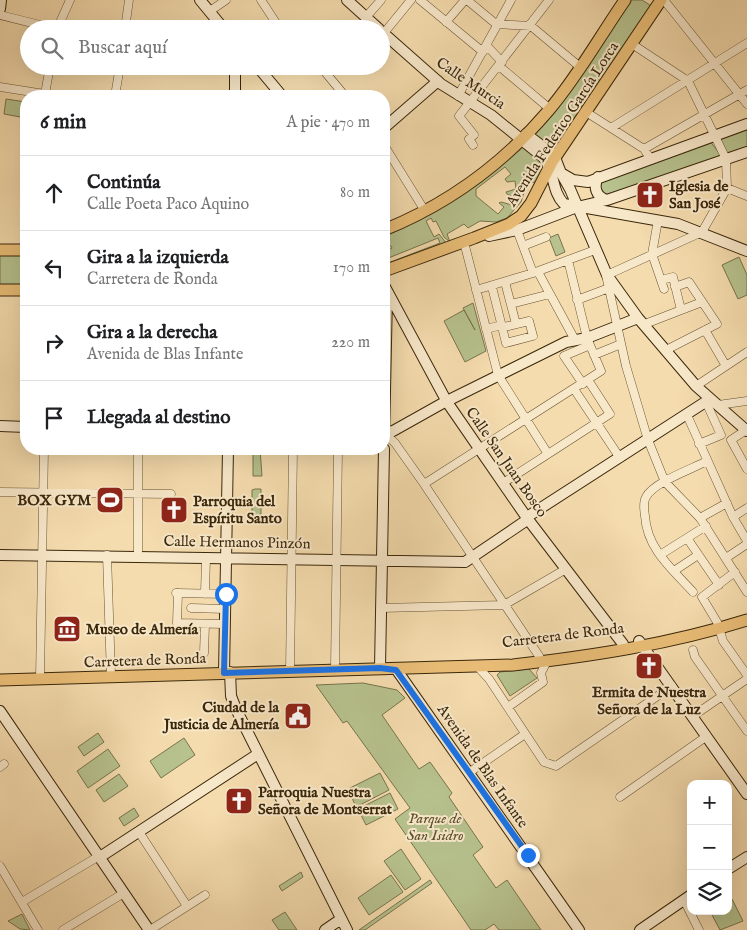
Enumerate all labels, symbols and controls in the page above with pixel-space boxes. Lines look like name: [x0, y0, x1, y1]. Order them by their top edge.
search box: [20, 20, 390, 75]
icon: search: [38, 34, 66, 62]
text: Buscar aquí: [78, 36, 167, 60]
street label: Avenida Federico García Lorca: [501, 38, 623, 211]
street label: Calle Murcia: [432, 53, 509, 114]
text: 6 min: [40, 109, 86, 136]
text: A pie · 470 m: [286, 113, 370, 133]
text: Continúa: [87, 171, 161, 195]
place label: Iglesia de San José: [669, 177, 729, 213]
icon: ahead: [40, 179, 68, 207]
church icon: Iglesia de San José: [635, 180, 665, 210]
text: 80 m: [340, 183, 370, 203]
text: Calle Poeta Paco Aquino: [87, 195, 249, 215]
text: Gira a la izquierda: [87, 246, 229, 270]
icon: left: [40, 254, 68, 282]
text: 170 m: [333, 258, 370, 278]
text: Carretera de Ronda: [87, 270, 218, 290]
text: Gira a la derecha: [87, 321, 217, 345]
icon: right: [40, 329, 68, 357]
text: 220 m: [331, 333, 370, 353]
text: Avenida de Blas Infante: [87, 345, 243, 365]
icon: arrive: [40, 404, 68, 432]
street label: Calle San Juan Bosco: [462, 404, 552, 521]
text: Llegada al destino: [87, 406, 230, 430]
sports icon: BOX GYM: [95, 485, 125, 515]
place label: BOX GYM: [17, 491, 91, 510]
place label: Parroquia del Espíritu Santo: [193, 492, 282, 528]
church icon: Parroquia del Espíritu Santo: [159, 495, 189, 525]
street label: Calle Hermanos Pinzón: [163, 532, 311, 553]
route start: [215, 583, 238, 606]
museum icon: Museo de Almería: [52, 614, 82, 644]
street label: Carretera de Ronda: [501, 619, 625, 652]
place label: Museo de Almería: [86, 620, 199, 639]
street label: Carretera de Ronda: [84, 649, 207, 672]
church icon: Ermita de Nuestra Señora de la Luz: [634, 651, 664, 681]
place label: Ermita de Nuestra Señora de la Luz: [592, 683, 707, 719]
place label: Ciudad de la Justicia de Almería: [162, 698, 280, 734]
street label: Avenida de Blas Infante: [432, 700, 532, 832]
public building icon: Ciudad de la Justicia de Almería: [283, 701, 313, 731]
map controls: [687, 780, 732, 915]
button: +: [687, 780, 732, 825]
place label: Parroquia Nuestra Señora de Montserrat: [258, 783, 393, 819]
church icon: Parroquia Nuestra Señora de Montserrat: [224, 786, 254, 816]
park label: Parque de San Isidro: [407, 809, 463, 845]
button: −: [687, 825, 732, 870]
route end: [517, 844, 540, 867]
button: layers: [687, 870, 732, 915]

